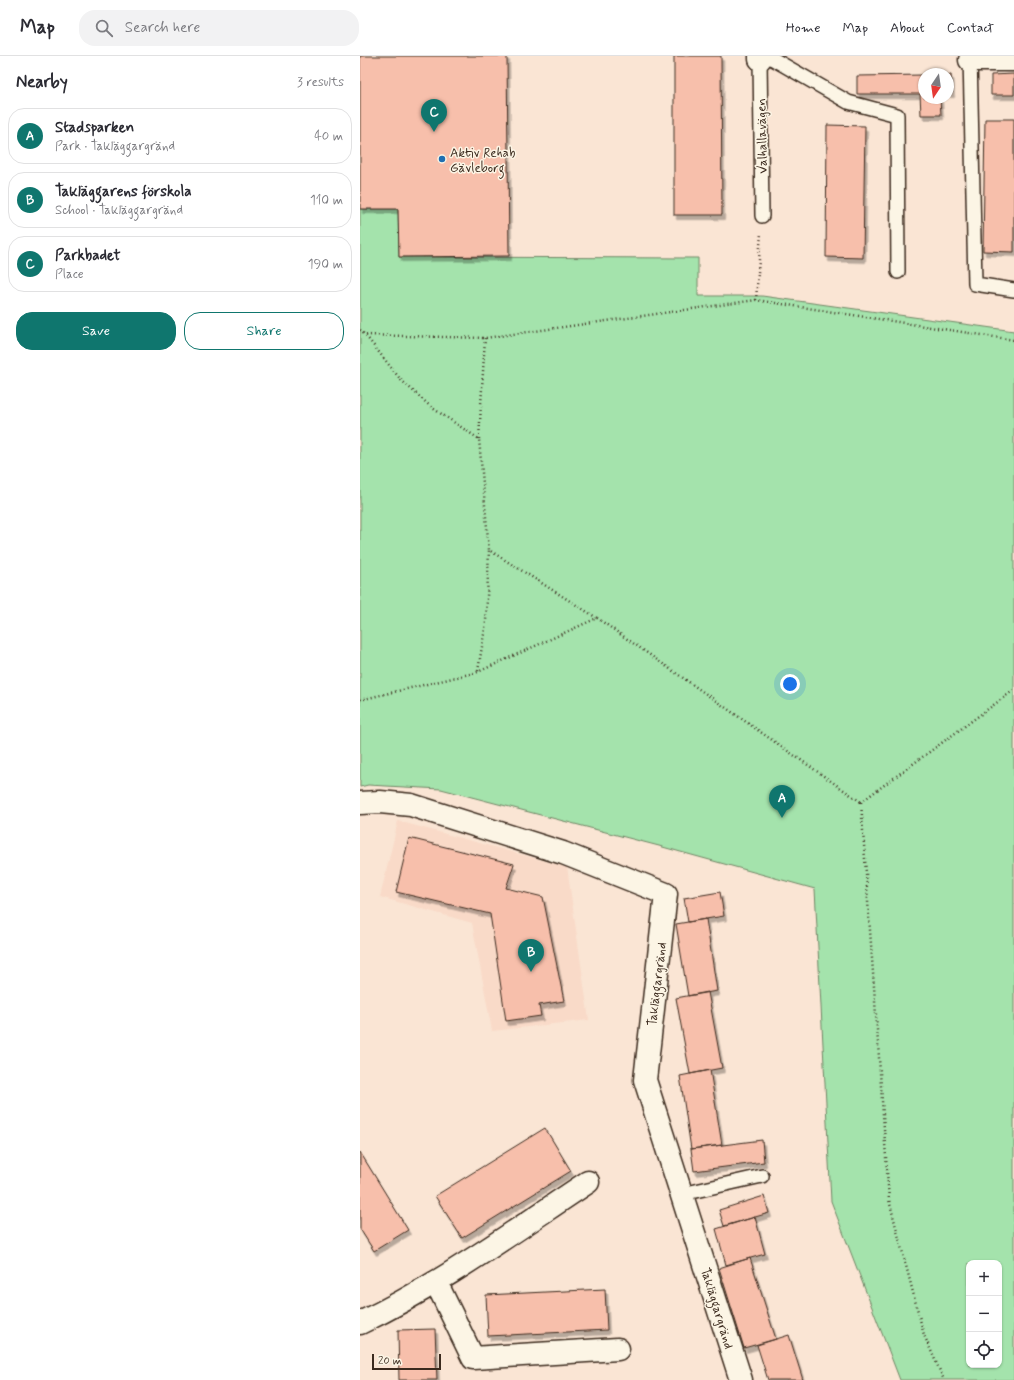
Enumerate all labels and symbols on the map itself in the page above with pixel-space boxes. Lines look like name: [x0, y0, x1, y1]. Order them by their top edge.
north arrow: [918, 68, 954, 104]
street label: Valhallavägen: [753, 98, 772, 174]
pin: C: [421, 99, 447, 132]
place label: Aktiv Rehab Gävleborg: [450, 145, 515, 179]
marker: Aktiv Rehab Gävleborg: [437, 154, 447, 164]
your location: [780, 674, 800, 694]
pin: A: [769, 785, 795, 818]
pin: B: [518, 939, 544, 972]
street label: Takläggargränd: [644, 941, 673, 1027]
street label: Takläggargränd: [694, 1266, 737, 1352]
scale bar: [372, 1352, 441, 1371]

